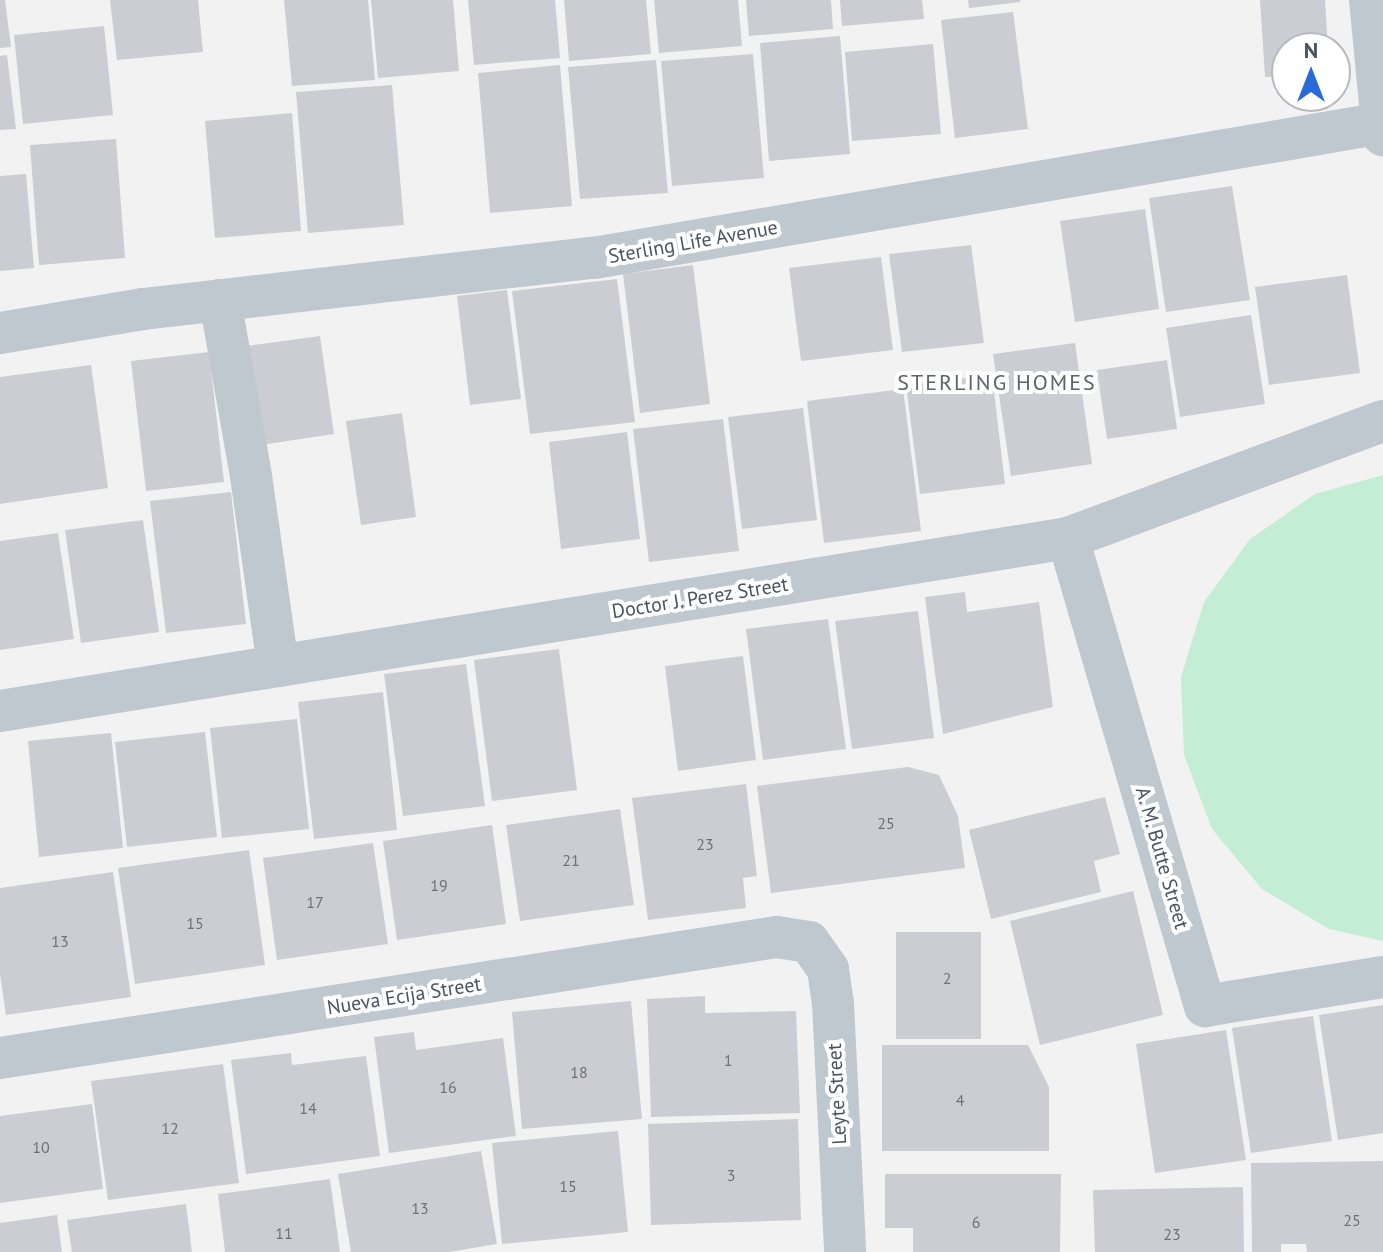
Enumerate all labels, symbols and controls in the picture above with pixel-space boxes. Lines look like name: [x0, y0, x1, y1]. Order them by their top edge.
north arrow: [1271, 32, 1351, 112]
text: N: [1304, 36, 1318, 64]
street label: Sterling Life Avenue: [606, 215, 780, 269]
district label: STERLING HOMES: [897, 370, 1097, 396]
street label: Doctor J. Perez Street: [609, 572, 791, 624]
street label: A. M. Butte Street: [1130, 783, 1194, 933]
house number: 25: [877, 813, 895, 833]
house number: 23: [696, 834, 714, 854]
house number: 21: [562, 850, 580, 870]
house number: 19: [430, 875, 448, 895]
house number: 17: [306, 892, 324, 912]
house number: 15: [186, 913, 204, 933]
house number: 13: [51, 931, 69, 951]
house number: 2: [943, 968, 951, 988]
street label: Nueva Ecija Street: [325, 972, 483, 1020]
street label: Leyte Street: [822, 1043, 852, 1145]
house number: 1: [724, 1050, 732, 1070]
house number: 18: [570, 1062, 588, 1082]
house number: 16: [439, 1077, 457, 1097]
house number: 4: [956, 1090, 964, 1110]
house number: 14: [299, 1098, 317, 1118]
house number: 12: [161, 1118, 179, 1138]
house number: 10: [32, 1137, 50, 1157]
house number: 3: [727, 1165, 735, 1185]
house number: 15: [559, 1176, 577, 1196]
house number: 13: [411, 1198, 429, 1218]
house number: 25: [1343, 1210, 1361, 1230]
house number: 6: [972, 1212, 980, 1232]
house number: 11: [275, 1223, 293, 1243]
house number: 23: [1163, 1224, 1181, 1244]

